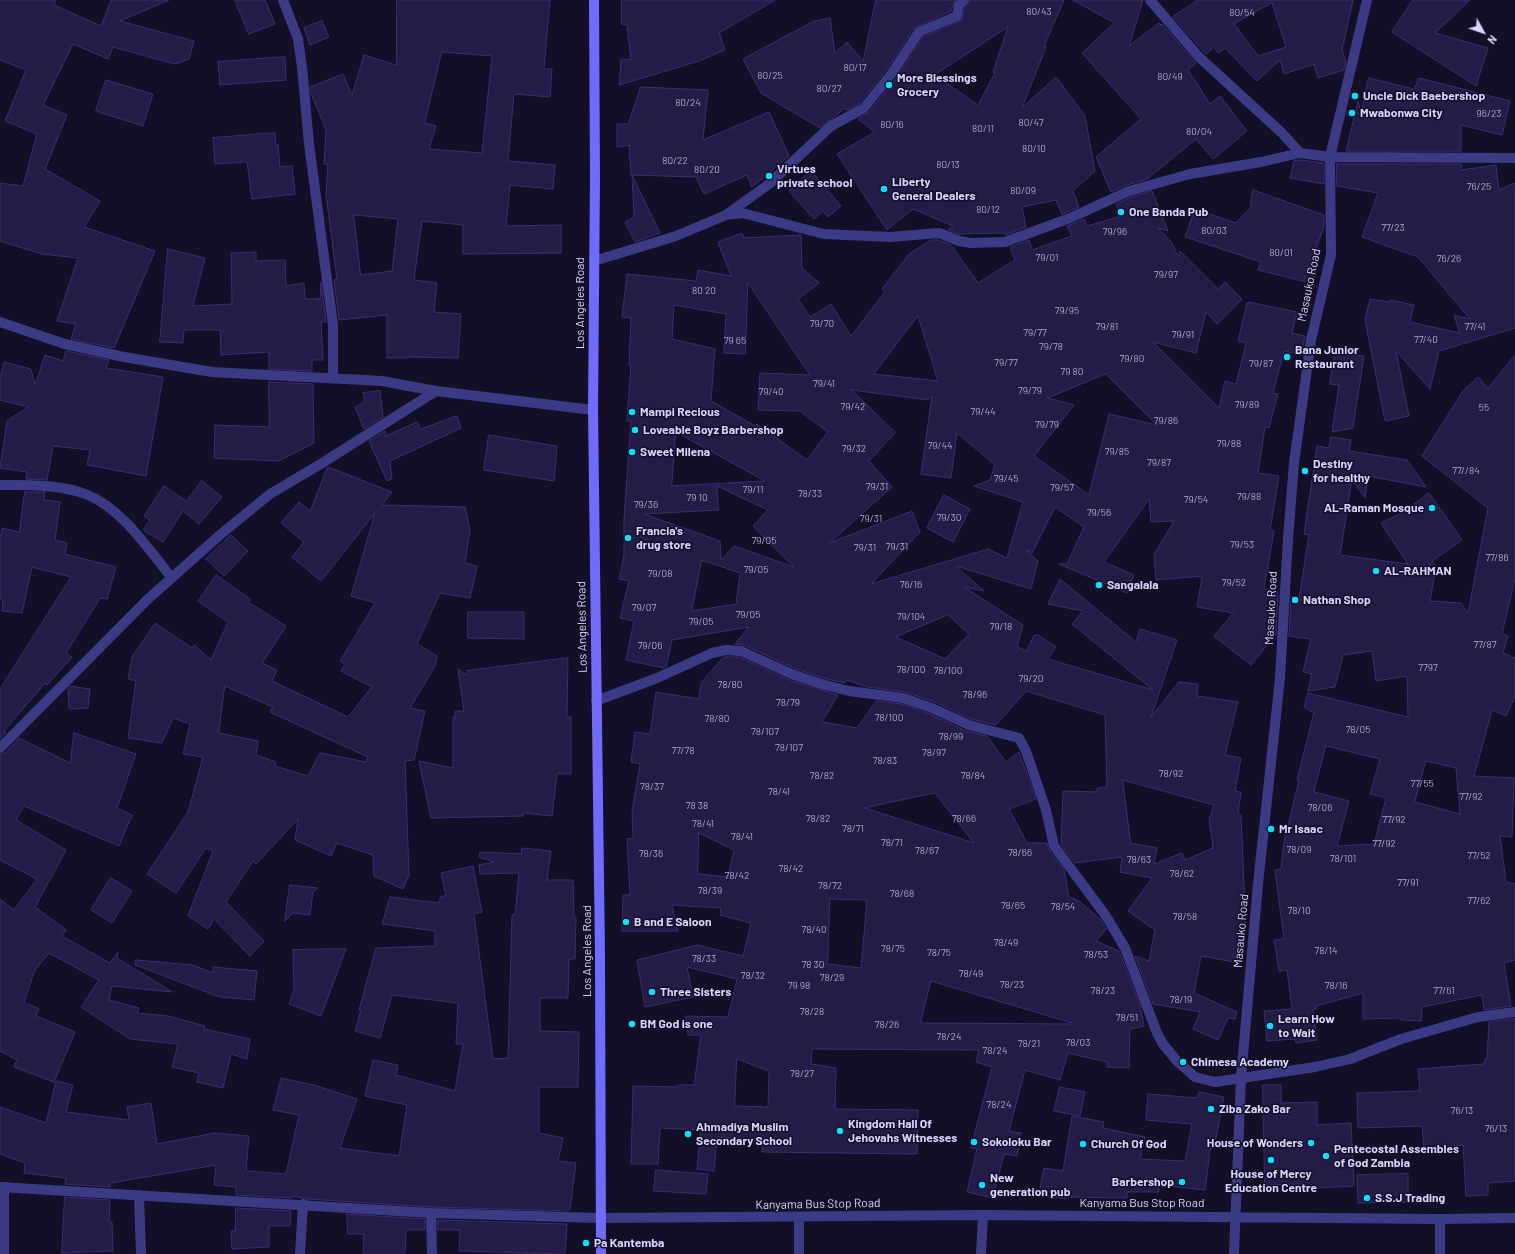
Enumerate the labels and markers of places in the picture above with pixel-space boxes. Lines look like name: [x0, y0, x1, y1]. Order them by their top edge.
place label: More Blessings Grocery: [897, 71, 977, 99]
marker: More Blessings Grocery: [884, 80, 894, 90]
place label: Uncle Dick Baebershop: [1363, 89, 1485, 103]
marker: Uncle Dick Baebershop: [1350, 91, 1360, 101]
place label: Mwabonwa City: [1360, 106, 1442, 120]
marker: Mwabonwa City: [1347, 108, 1357, 118]
place label: Virtues private school: [777, 162, 852, 190]
marker: Virtues private school: [764, 171, 774, 181]
place label: Liberty General Dealers: [892, 175, 975, 203]
marker: Liberty General Dealers: [879, 184, 889, 194]
place label: One Banda Pub: [1129, 205, 1208, 219]
marker: One Banda Pub: [1116, 207, 1126, 217]
place label: Bana Junior Restaurant: [1295, 343, 1358, 371]
marker: Bana Junior Restaurant: [1282, 352, 1292, 362]
place label: Mampi Recious: [640, 405, 720, 419]
marker: Mampi Recious: [627, 407, 637, 417]
place label: Loveable Boyz Barbershop: [643, 423, 784, 437]
marker: Loveable Boyz Barbershop: [630, 425, 640, 435]
place label: Sweet Milena: [640, 445, 710, 459]
marker: Sweet Milena: [627, 447, 637, 457]
place label: Destiny for healthy: [1313, 457, 1370, 485]
marker: Destiny for healthy: [1300, 466, 1310, 476]
place label: AL-Raman Mosque: [1324, 501, 1424, 515]
marker: AL-Raman Mosque: [1427, 503, 1437, 513]
place label: Francia's drug store: [636, 524, 691, 552]
marker: Francia's drug store: [623, 533, 633, 543]
place label: AL-RAHMAN: [1384, 564, 1452, 578]
marker: AL-RAHMAN: [1371, 566, 1381, 576]
place label: Sangalala: [1107, 578, 1159, 592]
marker: Sangalala: [1094, 580, 1104, 590]
place label: Nathan Shop: [1303, 593, 1371, 607]
marker: Nathan Shop: [1290, 595, 1300, 605]
place label: Mr Isaac: [1279, 822, 1323, 836]
marker: Mr Isaac: [1266, 824, 1276, 834]
place label: B and E Saloon: [634, 915, 712, 929]
marker: B and E Saloon: [621, 917, 631, 927]
place label: Three Sisters: [660, 985, 731, 999]
marker: Three Sisters: [647, 987, 657, 997]
place label: Learn How to Wait: [1278, 1012, 1335, 1040]
place label: BM God is one: [640, 1017, 713, 1031]
marker: BM God is one: [627, 1019, 637, 1029]
marker: Learn How to Wait: [1265, 1021, 1275, 1031]
place label: Chimesa Academy: [1191, 1055, 1289, 1069]
marker: Chimesa Academy: [1178, 1057, 1188, 1067]
place label: Ziba Zako Bar: [1219, 1102, 1291, 1116]
marker: Ziba Zako Bar: [1206, 1104, 1216, 1114]
place label: Kingdom Hall Of Jehovahs Witnesses: [848, 1117, 957, 1145]
place label: Ahmadiya Muslim Secondary School: [696, 1120, 792, 1148]
marker: Kingdom Hall Of Jehovahs Witnesses: [835, 1126, 845, 1136]
marker: Ahmadiya Muslim Secondary School: [683, 1129, 693, 1139]
place label: Sokoloku Bar: [982, 1135, 1052, 1149]
place label: House of Wonders: [1207, 1136, 1303, 1150]
marker: Sokoloku Bar: [969, 1137, 979, 1147]
place label: Church Of God: [1091, 1137, 1167, 1151]
marker: House of Wonders: [1306, 1138, 1316, 1148]
marker: Church Of God: [1078, 1139, 1088, 1149]
place label: Pentecostal Assembles of God Zambia: [1334, 1142, 1459, 1170]
marker: Pentecostal Assembles of God Zambia: [1321, 1151, 1331, 1161]
marker: House of Mercy Education Centre: [1266, 1155, 1276, 1165]
place label: House of Mercy Education Centre: [1225, 1167, 1317, 1195]
place label: New generation pub: [990, 1171, 1070, 1199]
place label: Barbershop: [1112, 1175, 1174, 1189]
marker: Barbershop: [1177, 1177, 1187, 1187]
marker: New generation pub: [977, 1180, 987, 1190]
place label: S.S.J Trading: [1375, 1191, 1445, 1205]
marker: S.S.J Trading: [1362, 1193, 1372, 1203]
place label: Pa Kantemba: [594, 1236, 664, 1250]
marker: Pa Kantemba: [581, 1238, 591, 1248]

